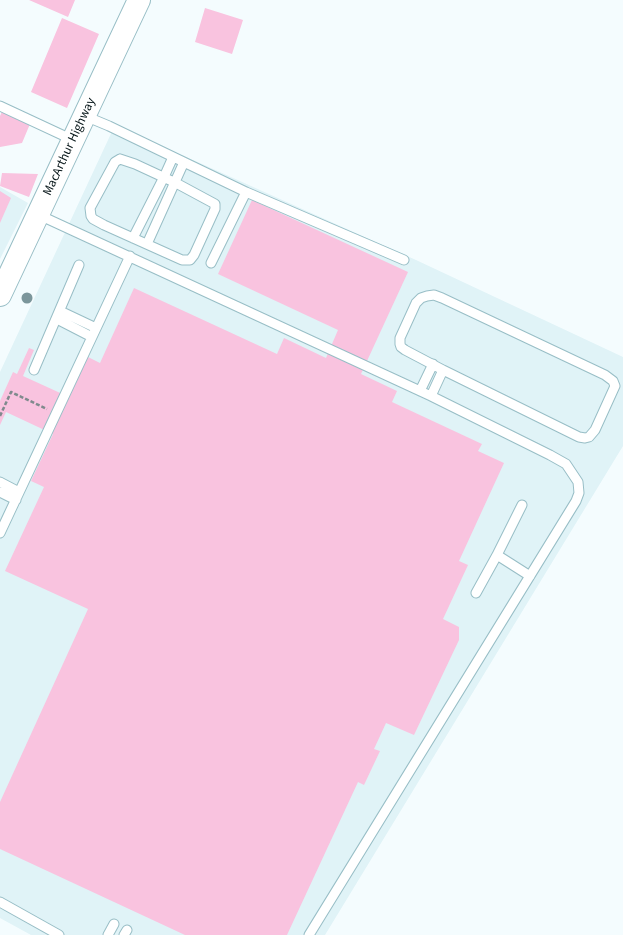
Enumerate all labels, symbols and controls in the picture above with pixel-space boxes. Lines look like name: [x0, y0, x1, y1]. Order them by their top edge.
street label: MacArthur Highway: [40, 96, 100, 198]

